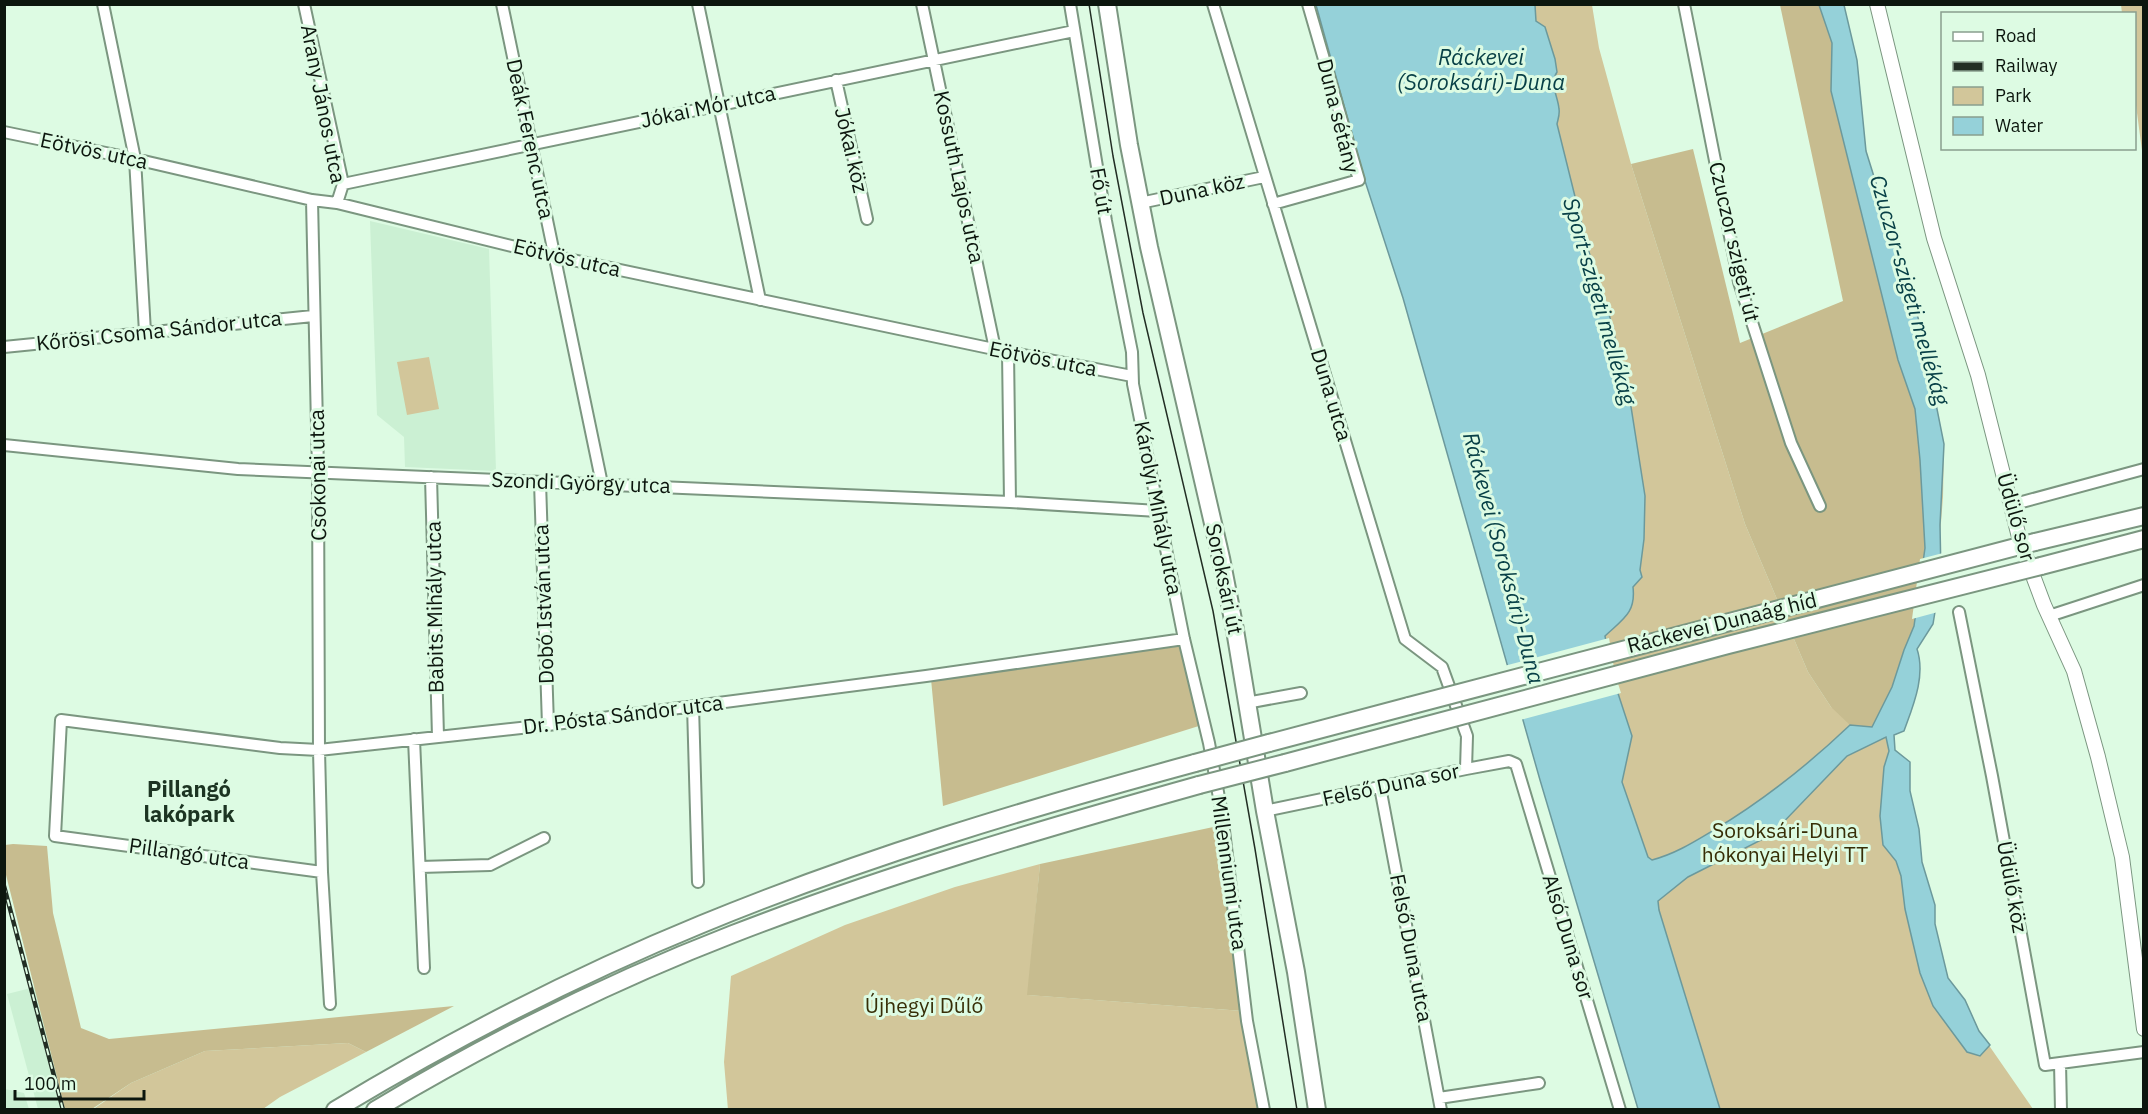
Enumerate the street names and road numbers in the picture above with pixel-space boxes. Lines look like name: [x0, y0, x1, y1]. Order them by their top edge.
street label: Arany János utca: [295, 22, 353, 186]
street label: Deák Ferenc utca: [500, 56, 562, 222]
street label: Duna sétány: [1311, 56, 1367, 176]
street label: Jókai Mór utca: [638, 78, 778, 134]
street label: Kossuth Lajos utca: [928, 88, 992, 266]
street label: Jókai köz: [829, 104, 875, 196]
street label: Eötvös utca: [38, 125, 151, 175]
street label: Czuczor szigeti út: [1703, 159, 1767, 325]
street label: Fő út: [1084, 165, 1120, 217]
street label: Duna köz: [1157, 166, 1247, 212]
street label: Eötvös utca: [511, 231, 624, 283]
street label: Kőrösi Csoma Sándor utca: [35, 303, 283, 357]
street label: Eötvös utca: [987, 334, 1099, 382]
street label: Duna utca: [1305, 345, 1359, 444]
street label: Csokonai utca: [302, 409, 332, 541]
street label: Károlyi Mihály utca: [1128, 418, 1190, 597]
street label: Szondi György utca: [491, 465, 671, 499]
street label: Üdülő sor: [1991, 469, 2043, 564]
street label: Babits Mihály utca: [418, 521, 450, 693]
street label: Soroksári út: [1200, 521, 1250, 637]
street label: Dobó István utca: [526, 524, 560, 684]
street label: Ráckevei Dunaág híd: [1624, 585, 1820, 659]
street label: Dr. Pósta Sándor utca: [521, 688, 725, 740]
street label: Felső Duna sor: [1320, 756, 1462, 812]
street label: Millenniumi utca: [1205, 794, 1255, 952]
street label: Pillangó utca: [127, 831, 251, 875]
street label: Üdülő köz: [1991, 839, 2035, 935]
street label: Alsó Duna sor: [1537, 870, 1601, 1003]
street label: Felső Duna utca: [1384, 871, 1440, 1024]

